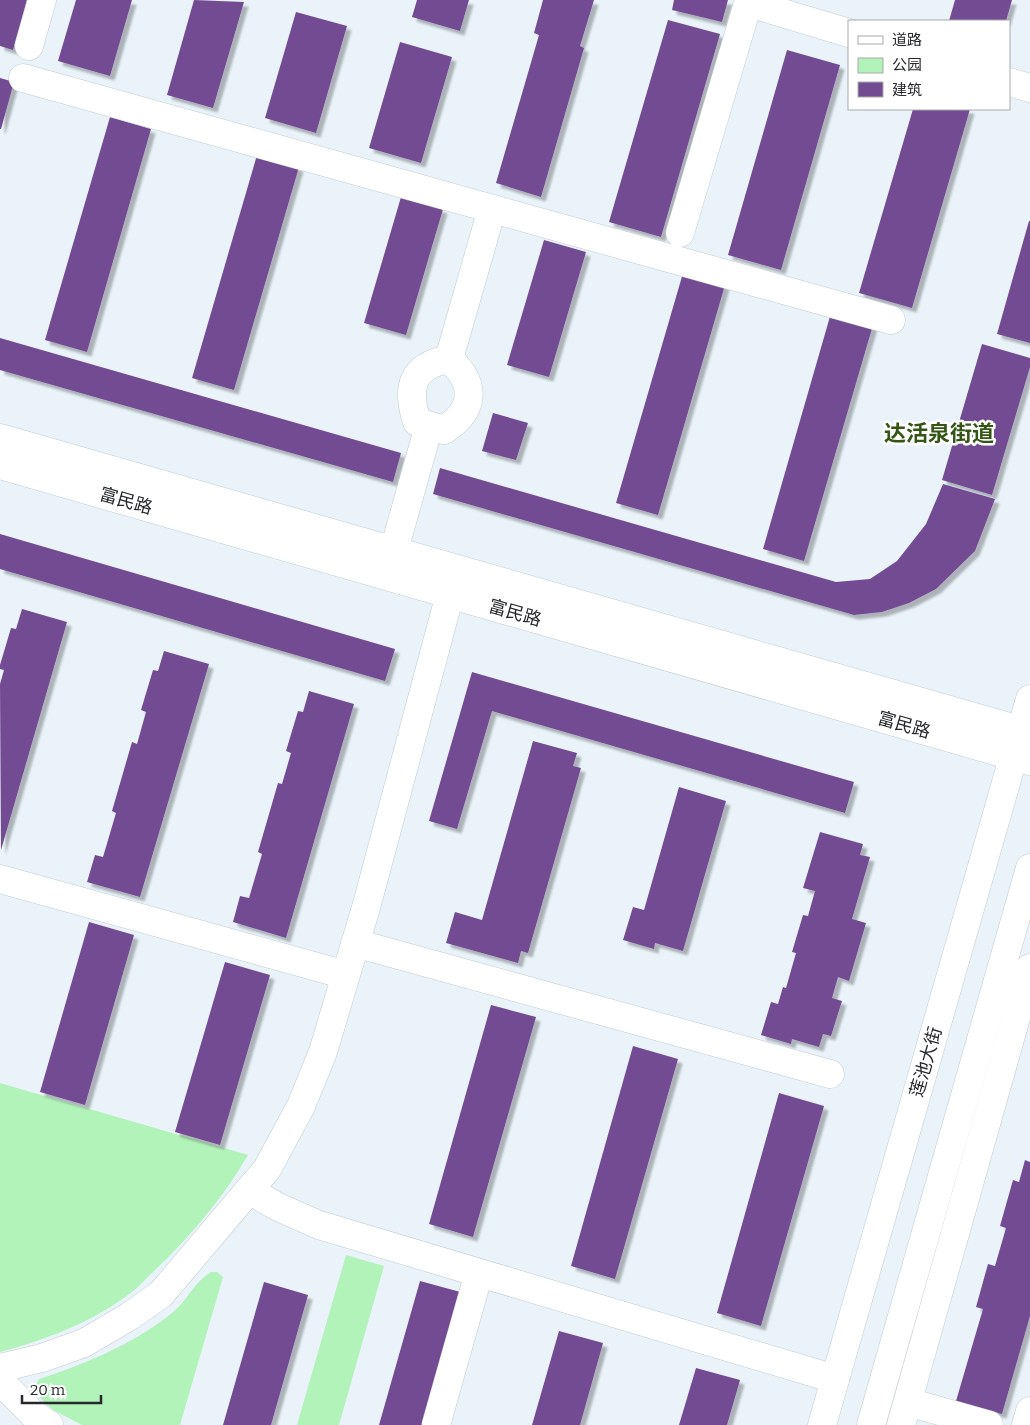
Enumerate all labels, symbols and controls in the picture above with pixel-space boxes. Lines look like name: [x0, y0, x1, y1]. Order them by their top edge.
legend: [848, 20, 1010, 110]
text: 道路: [892, 31, 922, 49]
text: 公园: [892, 56, 922, 74]
text: 建筑: [892, 81, 922, 99]
district label: 达活泉街道: [884, 420, 994, 447]
street label: 富民路: [97, 483, 155, 519]
street label: 富民路: [486, 595, 544, 631]
street label: 富民路: [875, 707, 933, 743]
street label: 莲池大街: [906, 1024, 946, 1100]
scale bar: [22, 1372, 101, 1404]
text: 20 m: [30, 1381, 66, 1399]

